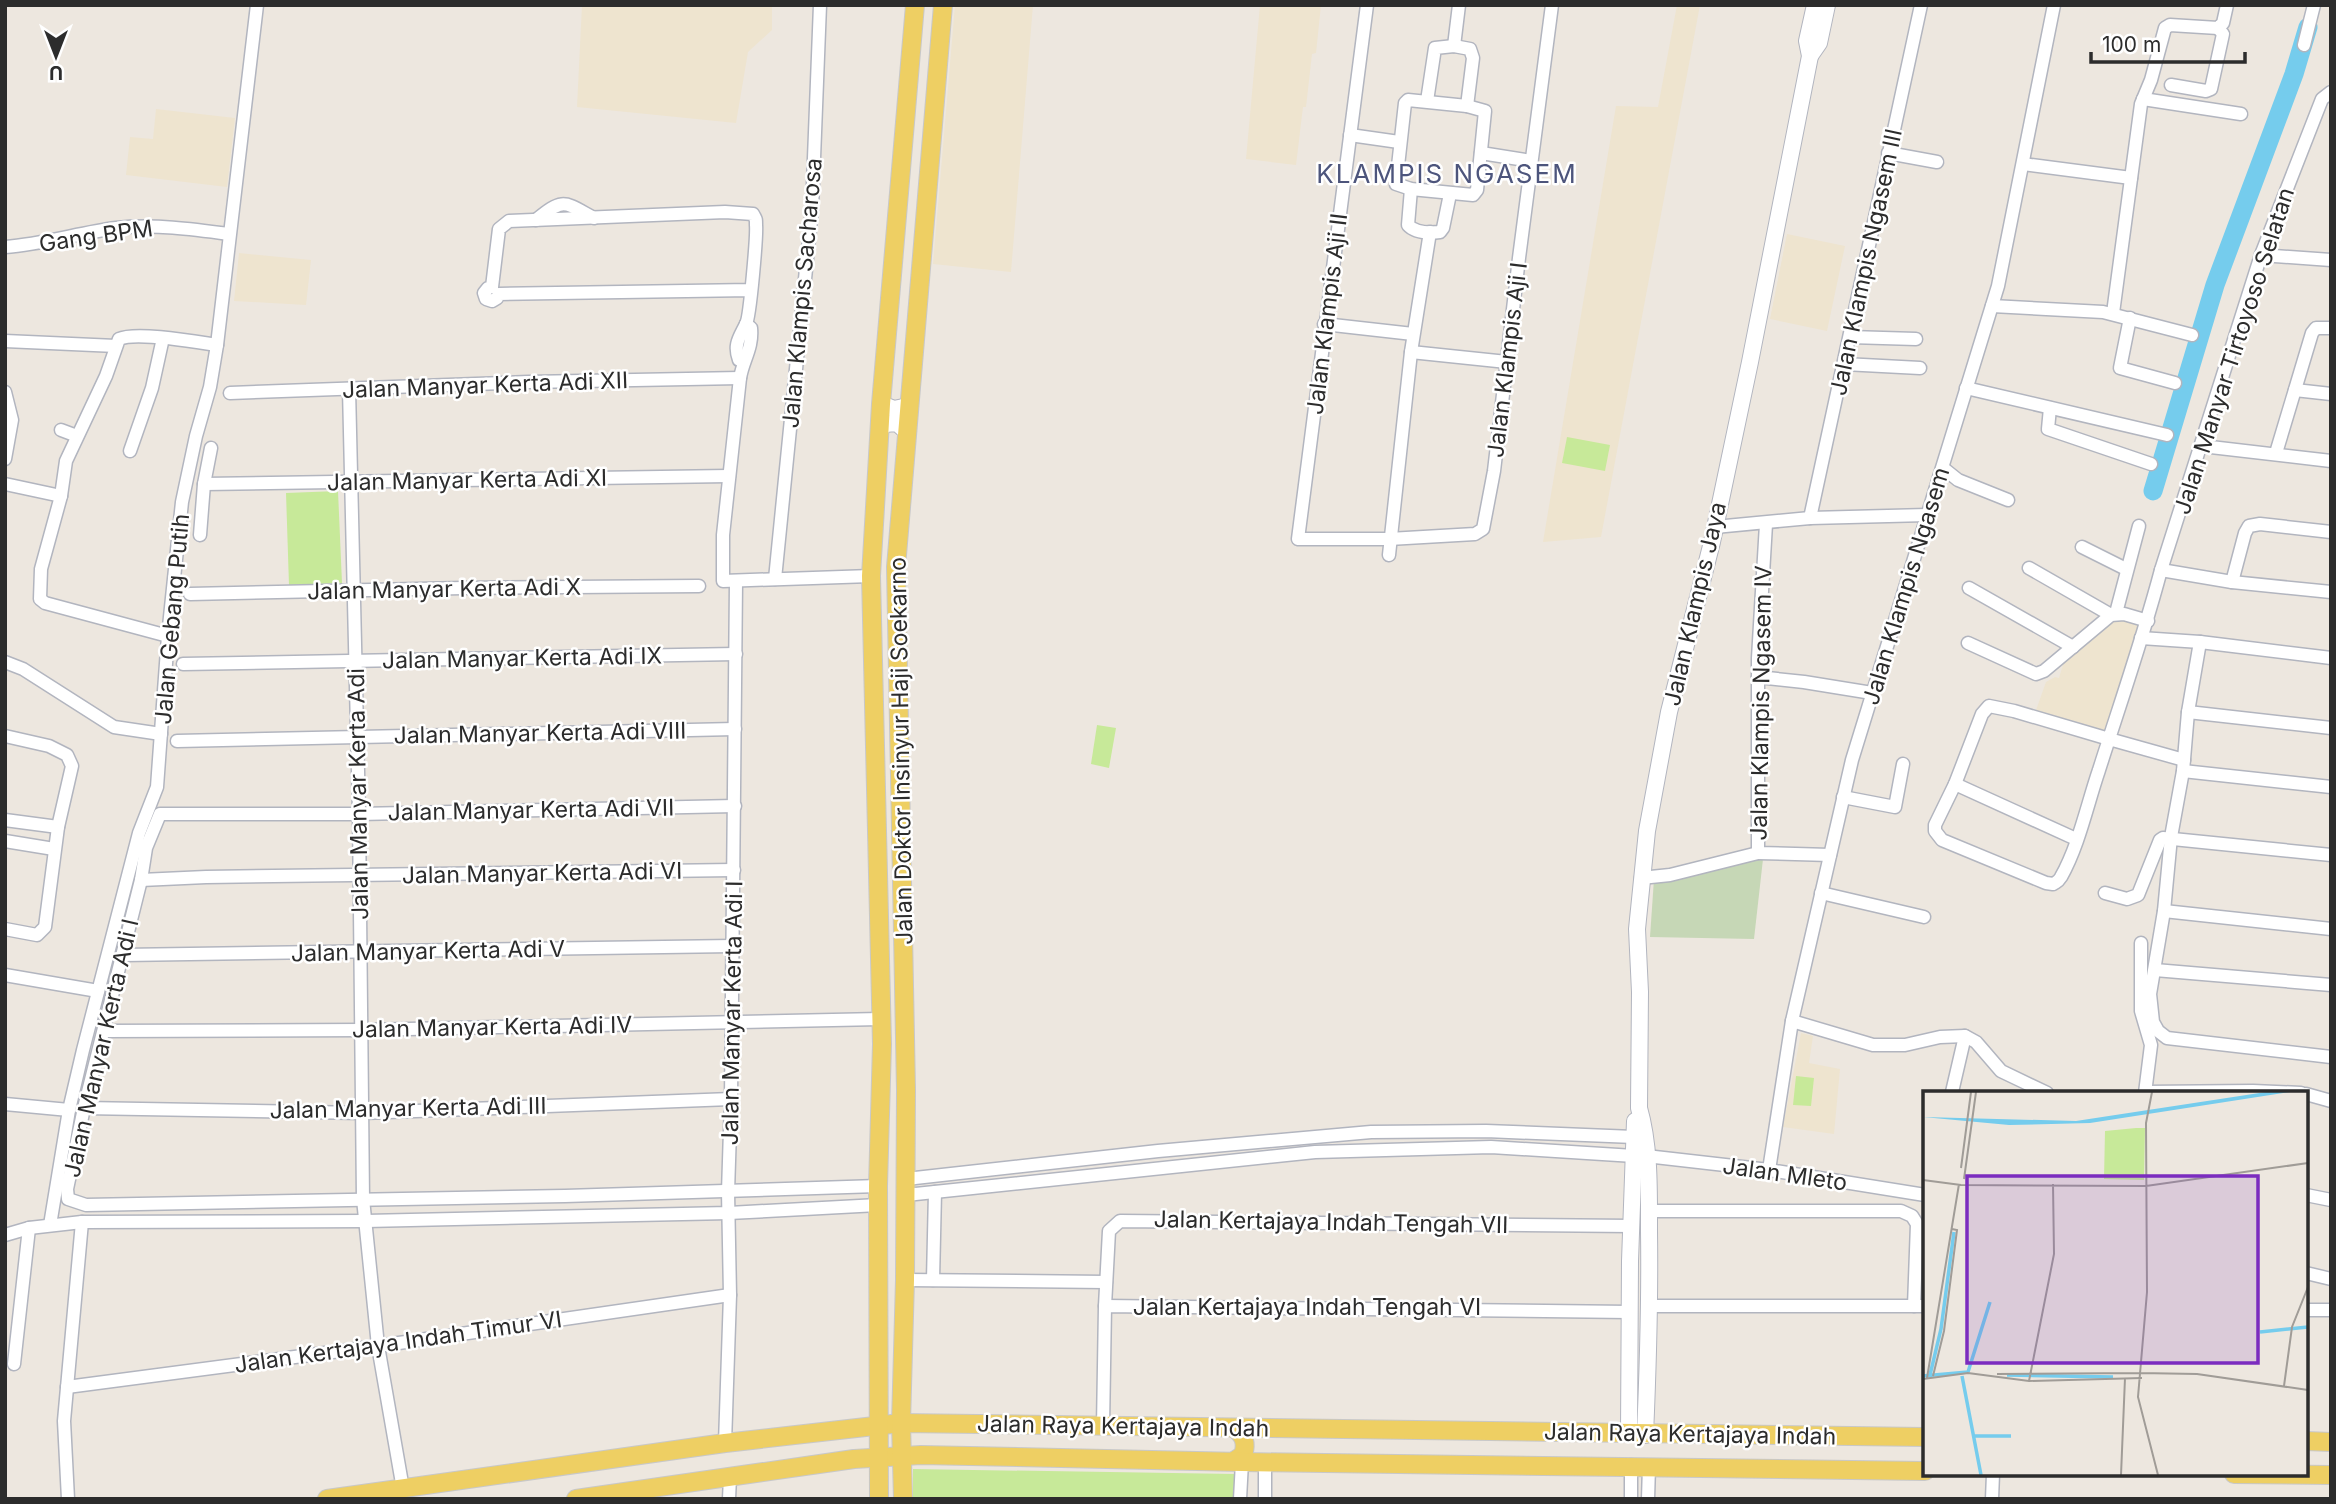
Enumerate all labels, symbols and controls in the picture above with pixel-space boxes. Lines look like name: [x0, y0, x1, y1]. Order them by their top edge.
north arrow: [21, 21, 91, 91]
scale bar: [2091, 21, 2245, 65]
text: 100 m: [2102, 32, 2161, 57]
text: U: [49, 61, 63, 84]
street label: Jalan Klampis Ngasem III: [1824, 126, 1908, 398]
street label: Jalan Klampis Sacharosa: [776, 157, 828, 429]
district label: KLAMPIS NGASEM: [1316, 158, 1578, 189]
street label: Jalan Manyar Tirtoyoso Selatan: [2168, 184, 2300, 518]
street label: Jalan Klampis Aji II: [1301, 212, 1353, 416]
street label: Gang BPM: [37, 214, 155, 258]
street label: Jalan Klampis Aji I: [1481, 261, 1533, 459]
street label: Jalan Manyar Kerta Adi XII: [341, 366, 629, 404]
street label: Jalan Manyar Kerta Adi XI: [327, 464, 607, 496]
street label: Jalan Klampis Ngasem: [1857, 464, 1955, 708]
street label: Jalan Klampis Jaya: [1658, 499, 1732, 709]
street label: Jalan Gebang Putih: [149, 512, 195, 726]
street label: Jalan Doktor Insinyur Haji Soekarno: [884, 557, 918, 945]
street label: Jalan Klampis Ngasem IV: [1745, 565, 1777, 841]
street label: Jalan Manyar Kerta Adi X: [307, 573, 582, 605]
street label: Jalan Manyar Kerta Adi IX: [382, 642, 663, 674]
street label: Jalan Manyar Kerta Adi: [342, 668, 374, 920]
street label: Jalan Manyar Kerta Adi VIII: [393, 716, 687, 750]
street label: Jalan Manyar Kerta Adi VII: [387, 794, 675, 826]
street label: Jalan Manyar Kerta Adi VI: [402, 857, 682, 889]
street label: Jalan Manyar Kerta Adi I: [716, 881, 748, 1145]
street label: Jalan Manyar Kerta Adi I: [58, 916, 144, 1180]
street label: Jalan Manyar Kerta Adi V: [291, 935, 565, 967]
street label: Jalan Manyar Kerta Adi IV: [352, 1011, 633, 1043]
inset map: [1923, 1091, 2308, 1476]
street label: Jalan Manyar Kerta Adi III: [269, 1092, 547, 1124]
street label: Jalan Mleto: [1721, 1151, 1849, 1197]
street label: Jalan Kertajaya Indah Tengah VII: [1153, 1205, 1509, 1239]
street label: Jalan Kertajaya Indah Tengah VI: [1133, 1293, 1481, 1321]
street label: Jalan Kertajaya Indah Timur VI: [232, 1305, 564, 1379]
street label: Jalan Raya Kertajaya Indah: [977, 1409, 1269, 1443]
street label: Jalan Raya Kertajaya Indah: [1544, 1417, 1836, 1451]

